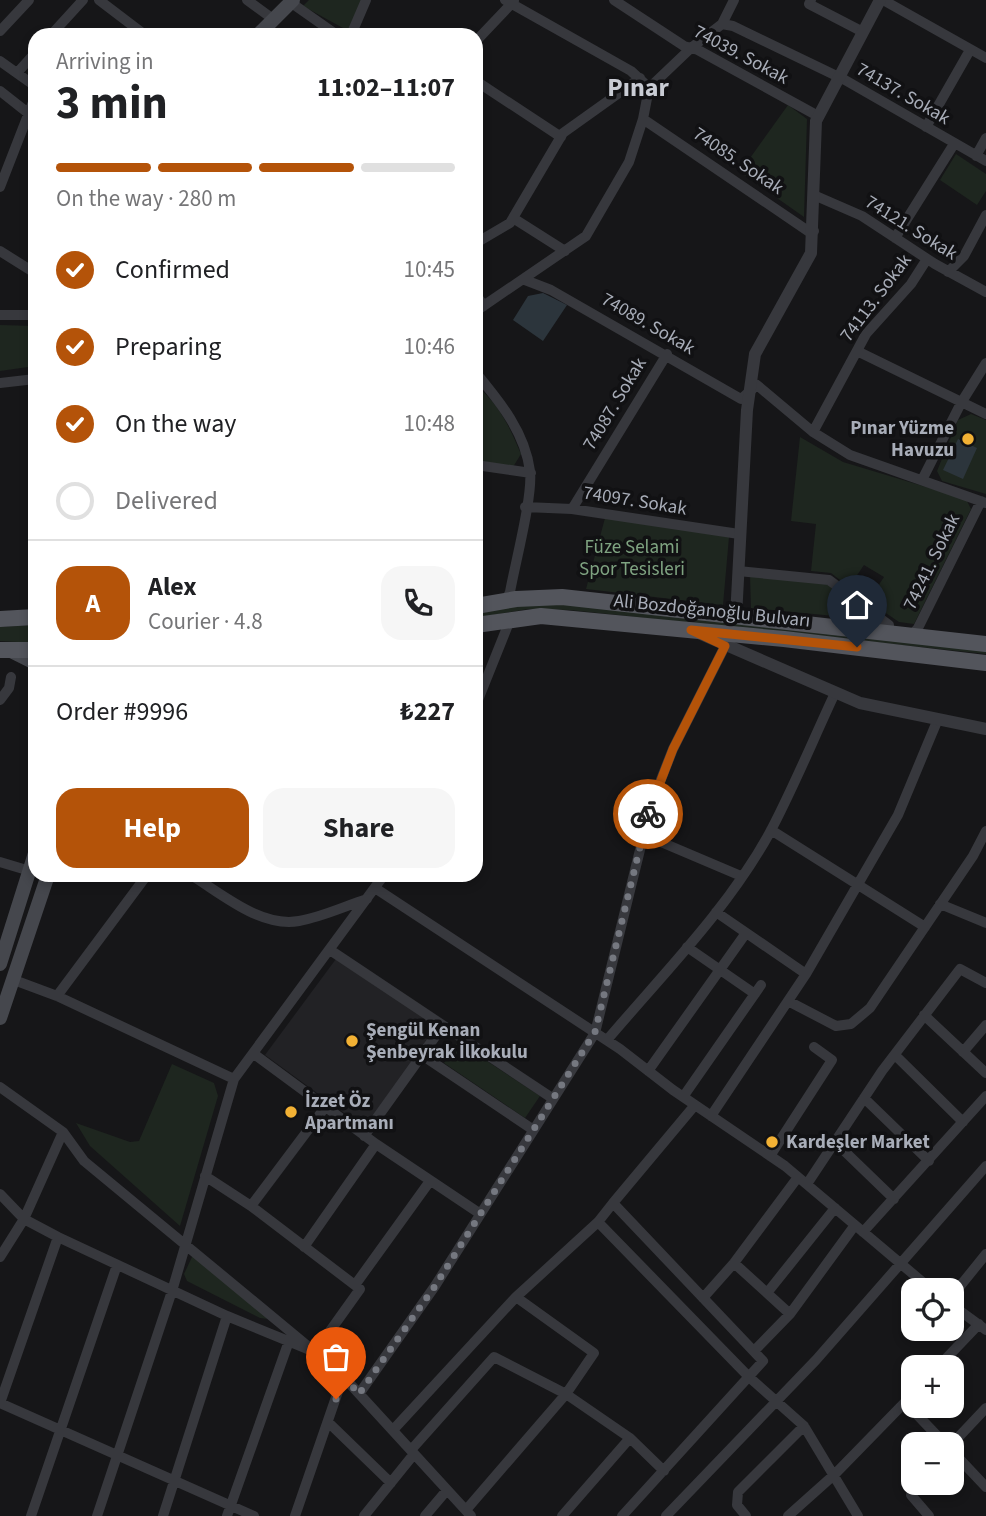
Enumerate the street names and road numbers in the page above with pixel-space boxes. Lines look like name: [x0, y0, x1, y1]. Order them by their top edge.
street label: 74039. Sokak: [689, 19, 794, 92]
street label: 74137. Sokak: [851, 56, 955, 132]
street label: 74085. Sokak: [687, 121, 789, 202]
street label: 74121. Sokak: [860, 189, 963, 267]
street label: 74113. Sokak: [834, 248, 919, 348]
street label: 74089. Sokak: [596, 286, 700, 362]
street label: 74087. Sokak: [577, 352, 654, 456]
street label: 74097. Sokak: [581, 480, 689, 523]
street label: 74241. Sokak: [897, 509, 967, 615]
street label: Ali Bozdoğanoğlu Bulvarı: [612, 587, 812, 635]

